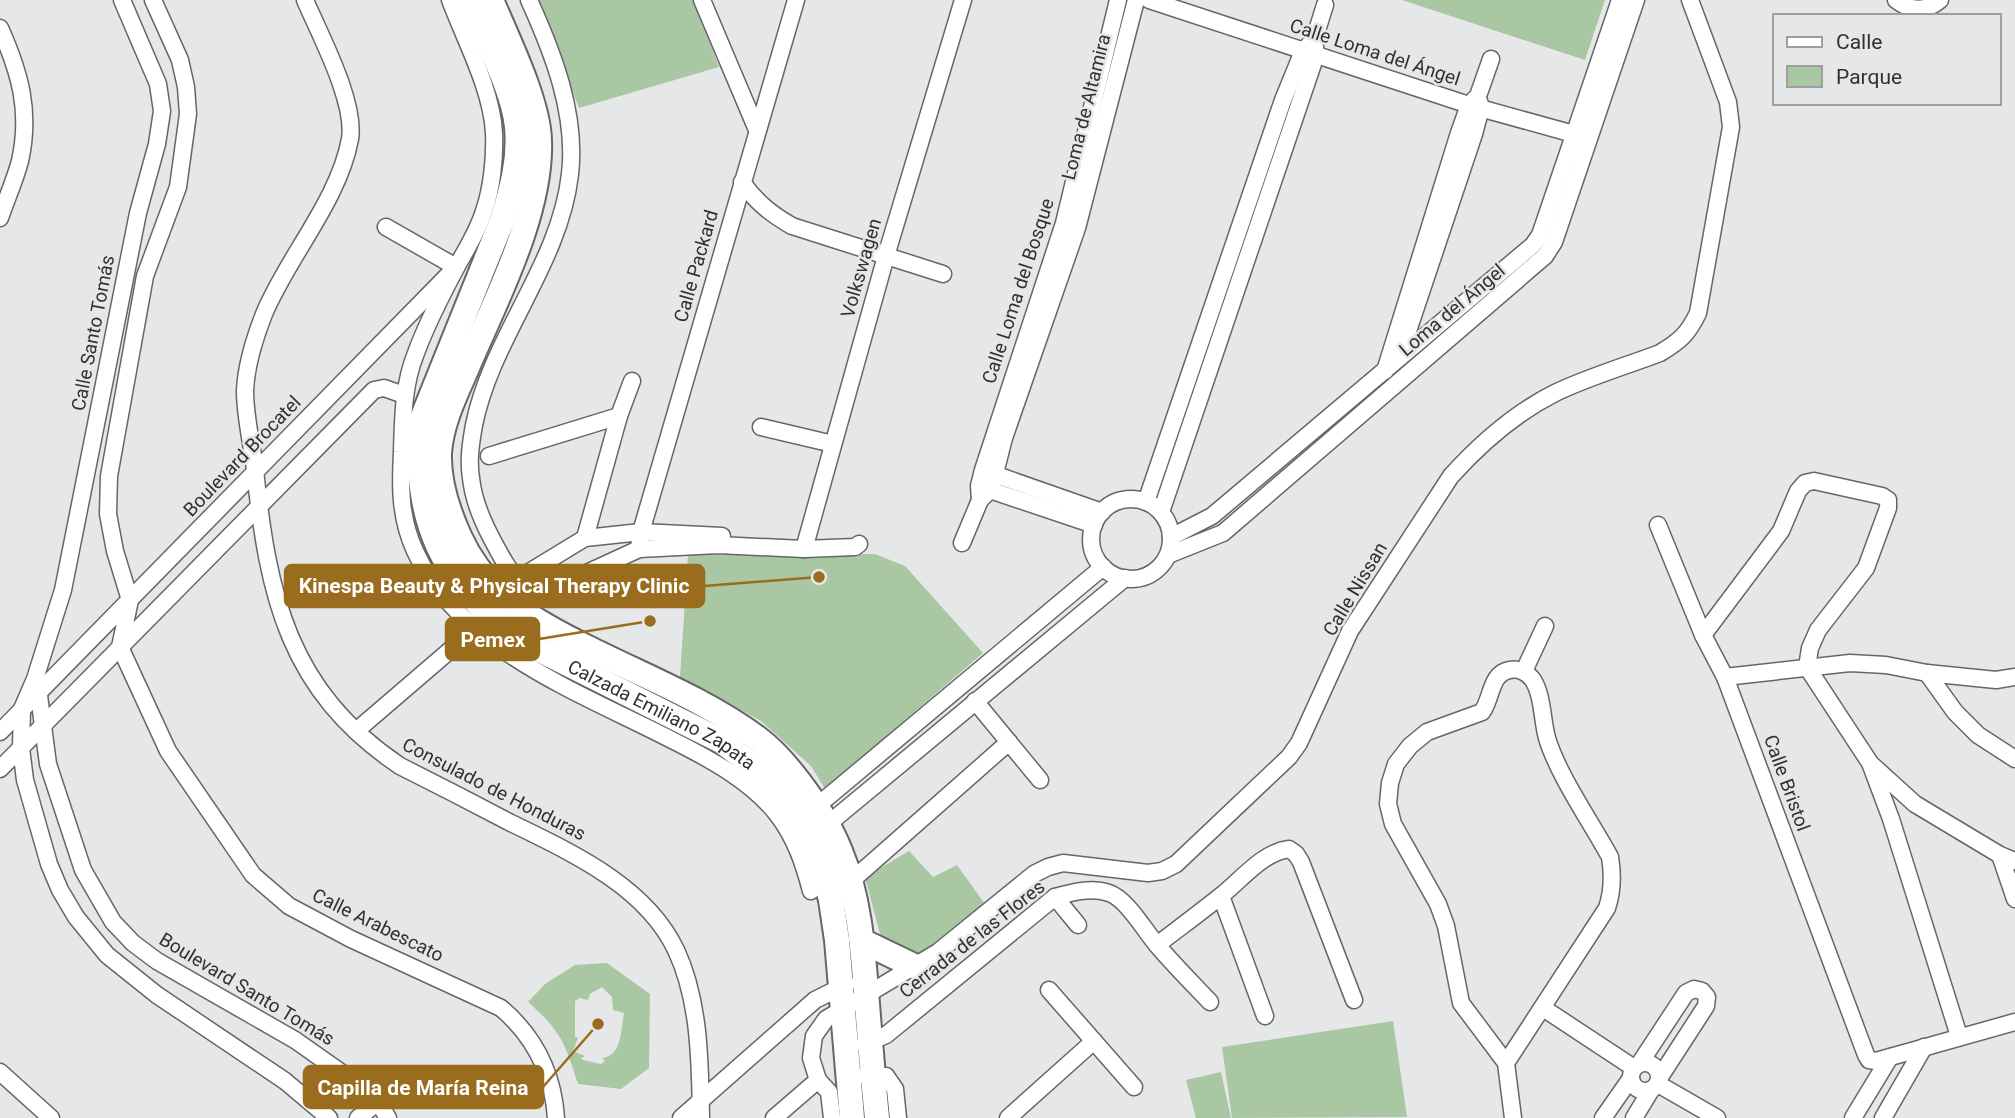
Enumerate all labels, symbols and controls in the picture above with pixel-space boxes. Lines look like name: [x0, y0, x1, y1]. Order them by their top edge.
street label: Calle Loma del Ángel: [1287, 14, 1463, 90]
legend: [1773, 14, 2001, 105]
text: Calle: [1836, 30, 1882, 54]
street label: Loma de Altamira: [1057, 32, 1115, 182]
text: Parque: [1836, 65, 1902, 89]
street label: Calle Loma del Bosque: [977, 195, 1059, 387]
street label: Calle Packard: [669, 207, 723, 325]
street label: Volkswagen: [836, 216, 886, 320]
street label: Calle Santo Tomás: [67, 253, 119, 413]
street label: Loma del Ángel: [1394, 259, 1510, 361]
street label: Boulevard Brocatel: [179, 391, 305, 521]
street label: Calle Nissan: [1318, 538, 1392, 640]
callout: Kinespa Beauty & Physical Therapy Clinic: [285, 565, 704, 607]
text: Kinespa Beauty & Physical Therapy Clinic: [299, 574, 689, 598]
callout: Pemex: [446, 618, 539, 660]
text: Pemex: [461, 628, 526, 652]
street label: Calzada Emiliano Zapata: [564, 655, 760, 774]
street label: Calle Bristol: [1759, 732, 1815, 834]
street label: Consulado de Honduras: [398, 733, 590, 845]
street label: Cerrada de las Flores: [895, 875, 1049, 1003]
street label: Calle Arabescato: [309, 883, 447, 967]
street label: Boulevard Santo Tomás: [155, 928, 339, 1050]
callout: Capilla de María Reina: [304, 1066, 543, 1108]
text: Capilla de María Reina: [317, 1076, 529, 1100]

